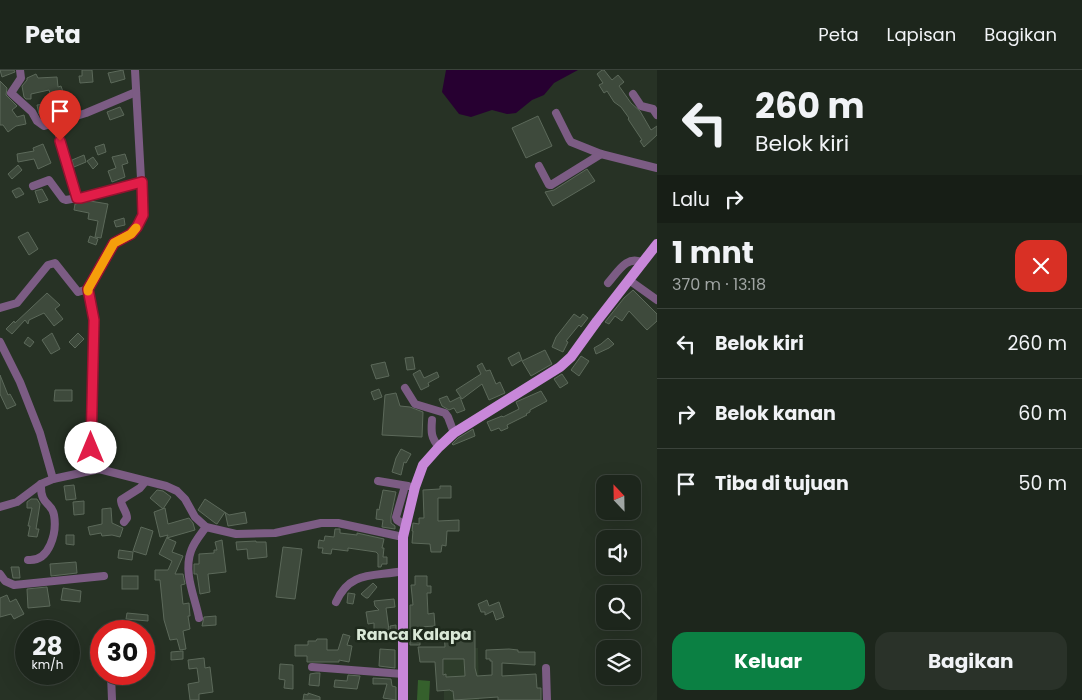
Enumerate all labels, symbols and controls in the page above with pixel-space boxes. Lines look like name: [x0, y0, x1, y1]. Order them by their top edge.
text: Peta: [25, 18, 81, 51]
text: Peta: [818, 22, 859, 47]
text: Lapisan: [887, 22, 956, 47]
text: Bagikan: [984, 22, 1057, 47]
text: 260 m: [755, 81, 865, 130]
pin: [39, 90, 81, 141]
icon: left: [672, 90, 737, 155]
icon: arrive: [46, 97, 74, 125]
text: Belok kiri: [755, 128, 849, 159]
icon: right: [720, 185, 748, 213]
text: Lalu: [672, 186, 710, 213]
text: 1 mnt: [672, 231, 754, 274]
button: close: [1015, 240, 1067, 292]
text: 370 m · 13:18: [672, 273, 766, 296]
icon: left: [672, 330, 700, 358]
text: Belok kiri: [715, 330, 804, 357]
text: 260 m: [1007, 330, 1067, 357]
icon: right: [672, 400, 700, 428]
text: Belok kanan: [715, 400, 836, 427]
text: 60 m: [1018, 400, 1067, 427]
position arrow: [64, 421, 116, 473]
icon: arrive: [672, 470, 700, 498]
text: Tiba di tujuan: [715, 470, 849, 497]
text: 50 m: [1018, 470, 1067, 497]
north arrow: [596, 475, 641, 520]
map controls: [596, 475, 641, 685]
button: sound: [596, 530, 641, 575]
button: search: [596, 585, 641, 630]
speed limit sign: 30: [90, 620, 155, 685]
district label: Ranca Kalapa: [356, 623, 472, 646]
text: 28: [32, 629, 63, 664]
button: Keluar: [672, 632, 865, 690]
button: Bagikan: [875, 632, 1067, 690]
button: layers: [596, 640, 641, 685]
text: km/h: [32, 656, 63, 673]

